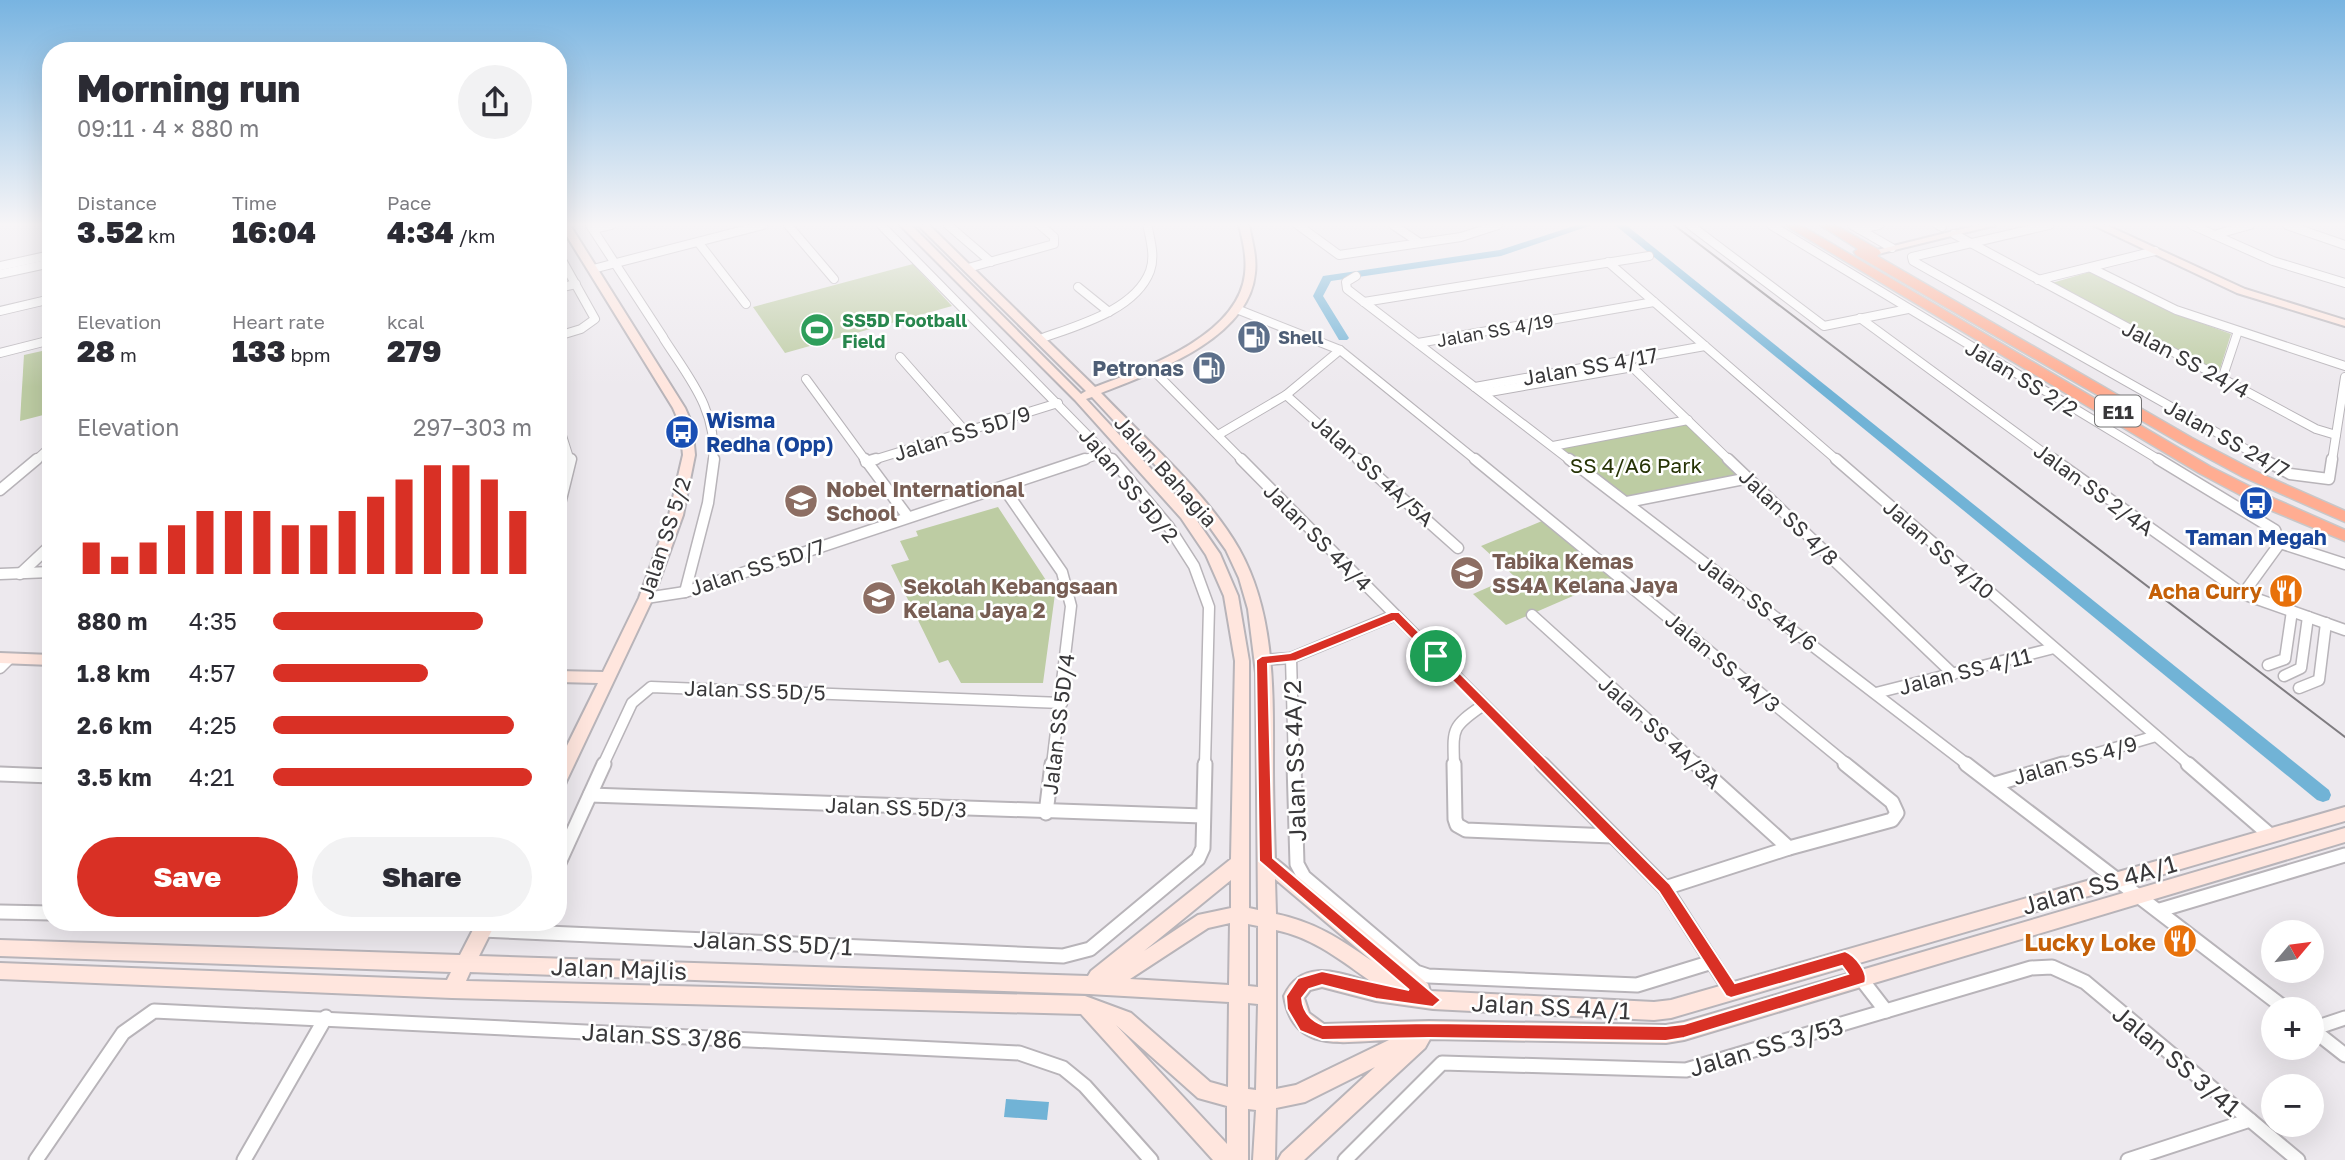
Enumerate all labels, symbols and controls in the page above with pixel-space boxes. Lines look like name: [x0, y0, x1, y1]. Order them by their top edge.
text: Morning run: [77, 65, 300, 110]
button: share: [458, 65, 532, 139]
text: 09:11 · 4 × 880 m: [77, 114, 259, 142]
text: Distance: [77, 191, 157, 214]
text: Time: [232, 191, 277, 214]
text: Pace: [387, 191, 431, 214]
text: 3.52: [77, 214, 143, 250]
text: 16:04: [232, 214, 316, 250]
text: 4:34: [387, 214, 454, 250]
text: km: [143, 224, 176, 247]
text: /km: [454, 224, 495, 247]
place label: SS5D Football Field: [842, 309, 967, 352]
street label: Jalan SS 4/19: [1435, 309, 1555, 351]
text: Elevation: [77, 310, 162, 333]
text: Heart rate: [232, 310, 325, 333]
text: kcal: [387, 310, 425, 333]
sports icon: SS5D Football Field: [798, 311, 836, 349]
street label: Jalan SS 24/4: [2118, 315, 2254, 403]
fuel station icon: Shell: [1235, 318, 1273, 356]
place label: Shell: [1278, 326, 1324, 348]
text: 28: [77, 333, 115, 369]
text: 133: [232, 333, 286, 369]
text: 279: [387, 333, 442, 369]
street label: Jalan SS 2/2: [1961, 334, 2083, 422]
street label: Jalan SS 4/17: [1520, 341, 1660, 391]
text: m: [115, 343, 137, 366]
text: bpm: [286, 343, 331, 366]
fuel station icon: Petronas: [1190, 349, 1228, 387]
place label: Petronas: [1092, 355, 1184, 381]
street label: Jalan SS 24/7: [2160, 393, 2294, 483]
road number: E11: [2095, 396, 2141, 426]
street label: Jalan SS 5D/9: [890, 400, 1034, 466]
place label: Wisma Redha (Opp): [706, 407, 834, 457]
street label: Jalan SS 4A/5A: [1306, 408, 1440, 532]
street label: Jalan Bahagia: [1109, 410, 1223, 532]
text: Elevation: [77, 413, 179, 441]
text: 297–303 m: [413, 413, 532, 441]
bus stop icon: Wisma Redha (Opp): [663, 413, 701, 451]
street label: Jalan SS 5D/2: [1074, 422, 1184, 548]
street label: Jalan SS 2/4A: [2029, 437, 2159, 541]
park label: SS 4/A6 Park: [1570, 452, 1702, 478]
street label: Jalan SS 4/8: [1734, 463, 1844, 571]
street label: Jalan SS 5/2: [632, 474, 696, 602]
place label: Nobel International School: [826, 476, 1025, 526]
street label: Jalan SS 4A/4: [1259, 478, 1377, 596]
school or university icon: Nobel International School: [782, 482, 820, 520]
bus stop icon: Taman Megah: [2237, 484, 2275, 522]
street label: Jalan SS 4/10: [1878, 494, 2000, 604]
place label: Taman Megah: [2185, 524, 2327, 550]
street label: Jalan SS 5D/7: [686, 533, 828, 601]
place label: Tabika Kemas SS4A Kelana Jaya: [1492, 548, 1678, 598]
street label: Jalan SS 4A/6: [1693, 550, 1823, 656]
school or university icon: Tabika Kemas SS4A Kelana Jaya: [1448, 554, 1486, 592]
restaurant icon: Acha Curry: [2267, 572, 2305, 610]
place label: Sekolah Kebangsaan Kelana Jaya 2: [903, 573, 1118, 623]
place label: Acha Curry: [2148, 578, 2262, 604]
school or university icon: Sekolah Kebangsaan Kelana Jaya 2: [860, 579, 898, 617]
text: 880 m: [77, 607, 147, 635]
text: 4:35: [189, 607, 237, 635]
street label: Jalan SS 4A/3: [1660, 607, 1786, 717]
pin: [1406, 626, 1466, 686]
icon: arrive: [1417, 637, 1455, 675]
street label: Jalan SS 4/11: [1896, 642, 2034, 700]
street label: Jalan SS 5D/4: [1036, 652, 1080, 796]
text: 1.8 km: [77, 659, 150, 687]
text: 4:57: [189, 659, 235, 687]
street label: Jalan SS 4A/3A: [1593, 670, 1727, 794]
street label: Jalan SS 5D/5: [684, 675, 826, 705]
street label: Jalan SS 4A/2: [1277, 680, 1311, 842]
text: 2.6 km: [77, 711, 152, 739]
text: 4:25: [189, 711, 237, 739]
street label: Jalan SS 4/9: [2010, 730, 2140, 790]
text: 3.5 km: [77, 763, 152, 791]
text: 4:21: [189, 763, 234, 791]
street label: Jalan SS 5D/3: [825, 792, 967, 822]
button: Save: [77, 837, 298, 917]
button: Share: [312, 837, 532, 917]
street label: Jalan SS 4A/1: [2018, 848, 2180, 920]
north arrow: [2261, 920, 2324, 984]
map controls: [2261, 920, 2324, 1137]
restaurant icon: Lucky Loke: [2161, 922, 2199, 960]
street label: Jalan SS 5D/1: [693, 923, 853, 961]
place label: Lucky Loke: [2024, 927, 2156, 956]
street label: Jalan Majlis: [550, 951, 688, 985]
street label: Jalan SS 4A/1: [1471, 987, 1631, 1025]
button: +: [2261, 997, 2324, 1060]
street label: Jalan SS 3/41: [2107, 998, 2247, 1122]
street label: Jalan SS 3/53: [1686, 1010, 1846, 1082]
street label: Jalan SS 3/86: [581, 1016, 743, 1054]
button: −: [2261, 1074, 2324, 1137]

